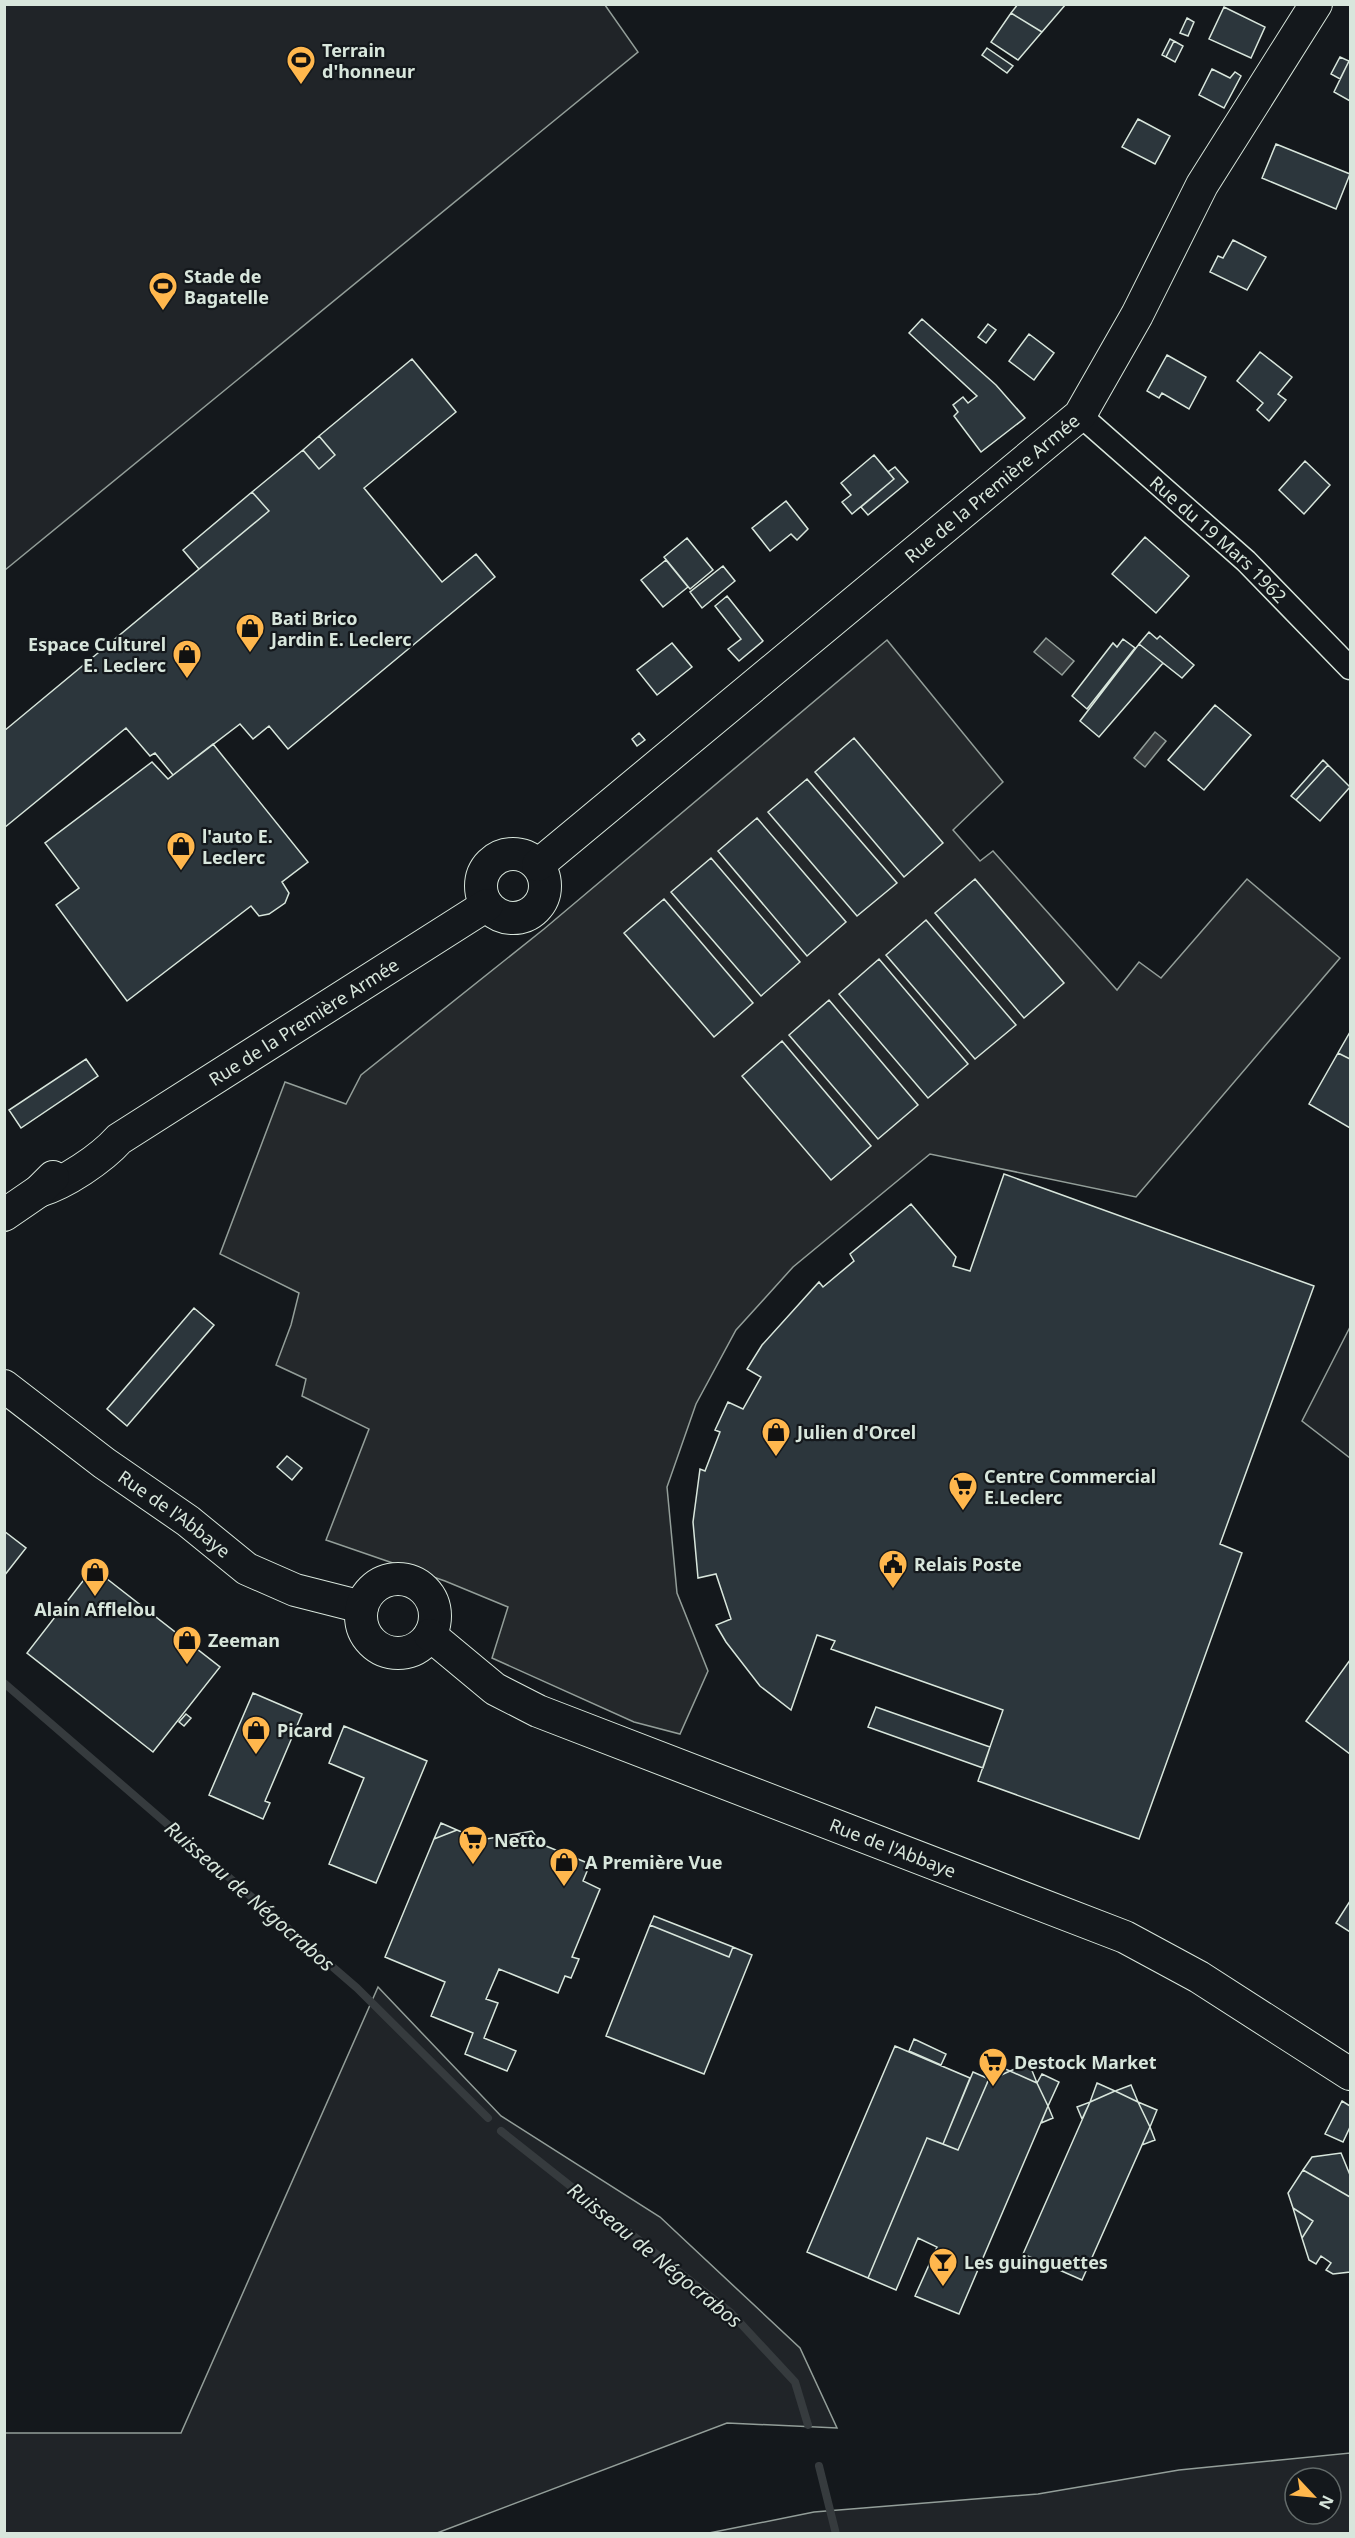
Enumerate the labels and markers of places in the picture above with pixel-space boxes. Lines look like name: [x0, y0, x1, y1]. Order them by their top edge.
place label: Terrain d'honneur: [322, 38, 415, 83]
sports icon: Terrain d'honneur: [285, 44, 317, 86]
place label: Stade de Bagatelle: [184, 264, 269, 309]
sports icon: Stade de Bagatelle: [147, 270, 179, 312]
place label: Bati Brico Jardin E. Leclerc: [269, 606, 412, 651]
shop icon: Bati Brico Jardin E. Leclerc: [234, 612, 266, 654]
place label: Espace Culturel E. Leclerc: [28, 632, 166, 677]
shop icon: Espace Culturel E. Leclerc: [171, 638, 203, 680]
place label: l'auto E. Leclerc: [202, 824, 273, 869]
shop icon: l'auto E. Leclerc: [165, 830, 197, 872]
shop icon: Julien d'Orcel: [760, 1416, 792, 1458]
place label: Julien d'Orcel: [795, 1420, 916, 1444]
place label: Centre Commercial E.Leclerc: [984, 1464, 1156, 1509]
supermarket icon: Centre Commercial E.Leclerc: [947, 1470, 979, 1512]
public building icon: Relais Poste: [877, 1548, 909, 1590]
place label: Relais Poste: [914, 1552, 1022, 1576]
shop icon: Alain Afflelou: [79, 1556, 111, 1598]
place label: Alain Afflelou: [34, 1597, 156, 1621]
shop icon: Zeeman: [171, 1624, 203, 1666]
place label: Zeeman: [208, 1628, 280, 1652]
shop icon: Picard: [240, 1714, 272, 1756]
place label: Picard: [277, 1718, 333, 1742]
supermarket icon: Netto: [457, 1824, 489, 1866]
place label: Netto: [494, 1828, 546, 1852]
shop icon: A Première Vue: [548, 1846, 580, 1888]
place label: A Première Vue: [585, 1850, 723, 1874]
supermarket icon: Destock Market: [977, 2046, 1009, 2088]
place label: Destock Market: [1014, 2050, 1157, 2074]
bar icon: Les guinguettes: [927, 2246, 959, 2288]
place label: Les guinguettes: [964, 2250, 1108, 2274]

